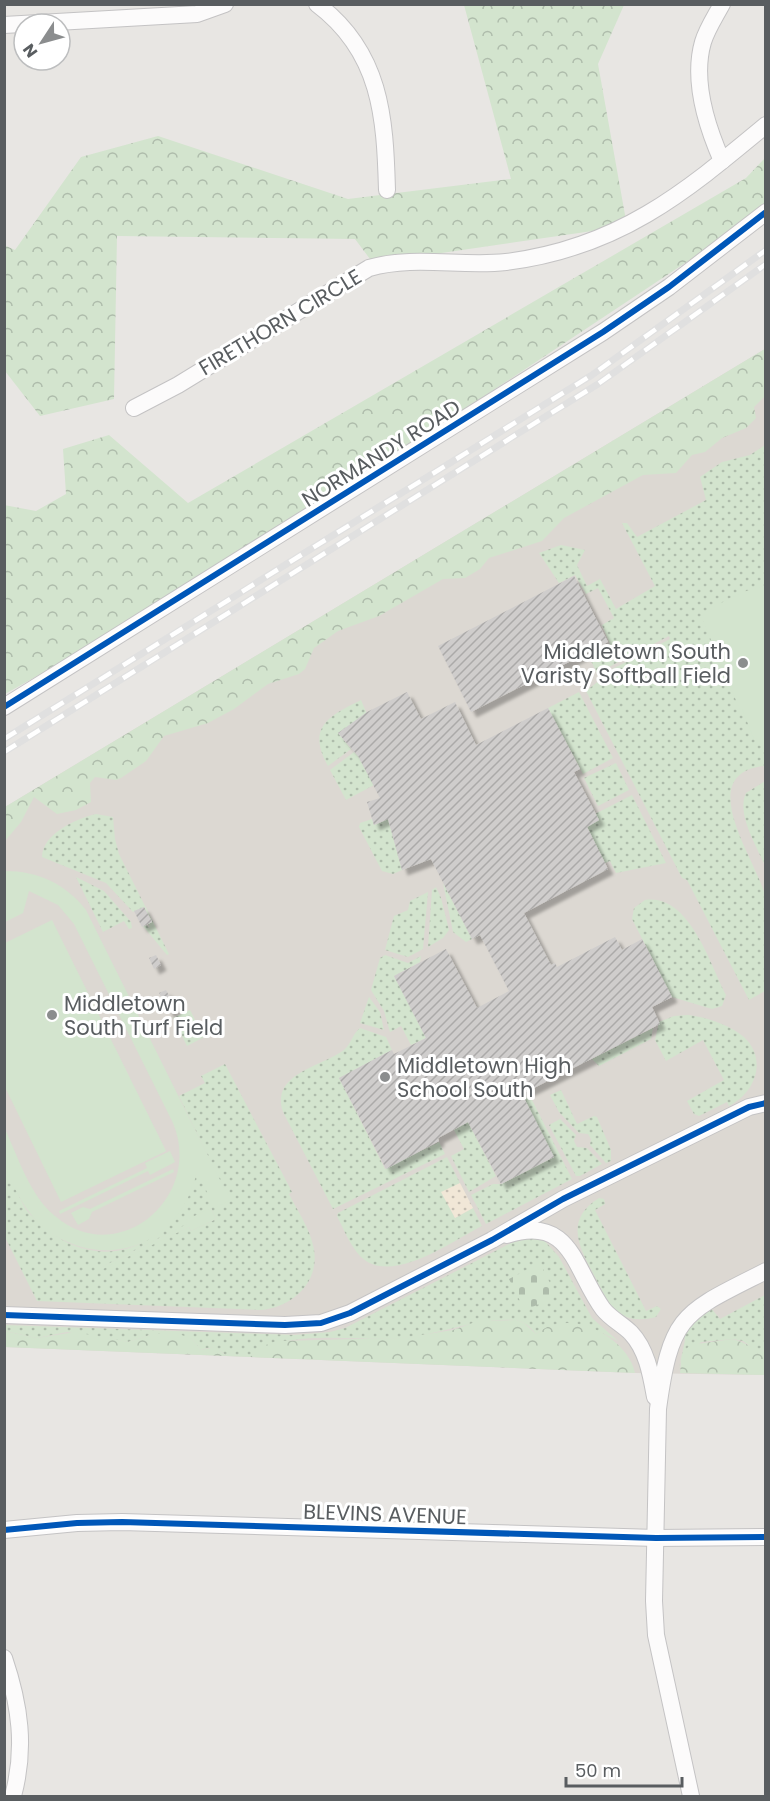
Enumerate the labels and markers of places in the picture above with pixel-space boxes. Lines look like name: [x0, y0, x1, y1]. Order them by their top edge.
place label: Middletown South Varisty Softball Field: [521, 637, 731, 690]
marker: Middletown South Varisty Softball Field: [736, 656, 750, 670]
place label: Middletown South Turf Field: [64, 989, 223, 1042]
marker: Middletown South Turf Field: [45, 1008, 59, 1022]
place label: Middletown High School South: [397, 1051, 572, 1104]
marker: Middletown High School South: [378, 1070, 392, 1084]

